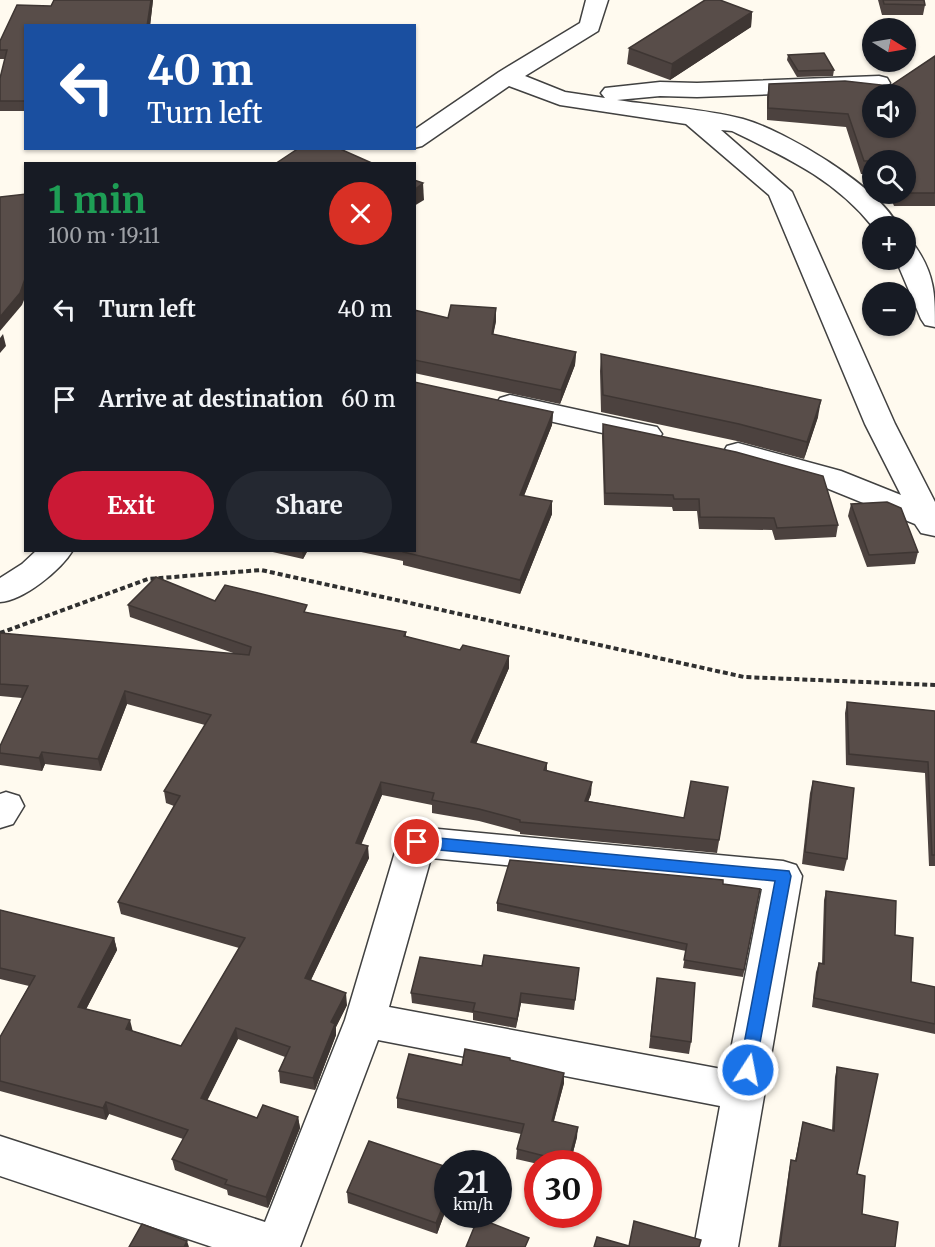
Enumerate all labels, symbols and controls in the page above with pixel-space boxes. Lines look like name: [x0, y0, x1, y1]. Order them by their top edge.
north arrow: [862, 18, 916, 72]
map controls: [862, 18, 916, 336]
text: 40 m: [147, 44, 253, 96]
icon: left: [48, 48, 126, 126]
button: sound: [862, 84, 916, 138]
text: Turn left: [147, 96, 262, 130]
button: search: [862, 150, 916, 204]
text: 1 min: [48, 178, 146, 223]
button: close: [329, 182, 392, 245]
button: +: [862, 216, 916, 270]
text: 100 m · 19:11: [48, 223, 160, 248]
button: −: [862, 282, 916, 336]
icon: left: [48, 293, 81, 326]
text: Turn left: [99, 295, 196, 323]
text: 40 m: [337, 295, 392, 323]
icon: arrive: [48, 383, 81, 416]
text: Arrive at destination: [99, 385, 323, 413]
text: 60 m: [341, 385, 396, 413]
button: Exit: [48, 471, 214, 540]
button: Share: [226, 471, 392, 540]
pin: [391, 816, 442, 867]
icon: arrive: [400, 825, 433, 858]
position arrow: [716, 1038, 780, 1102]
speed limit sign: 30: [524, 1150, 602, 1228]
text: 21: [458, 1163, 488, 1201]
text: km/h: [453, 1195, 493, 1214]

